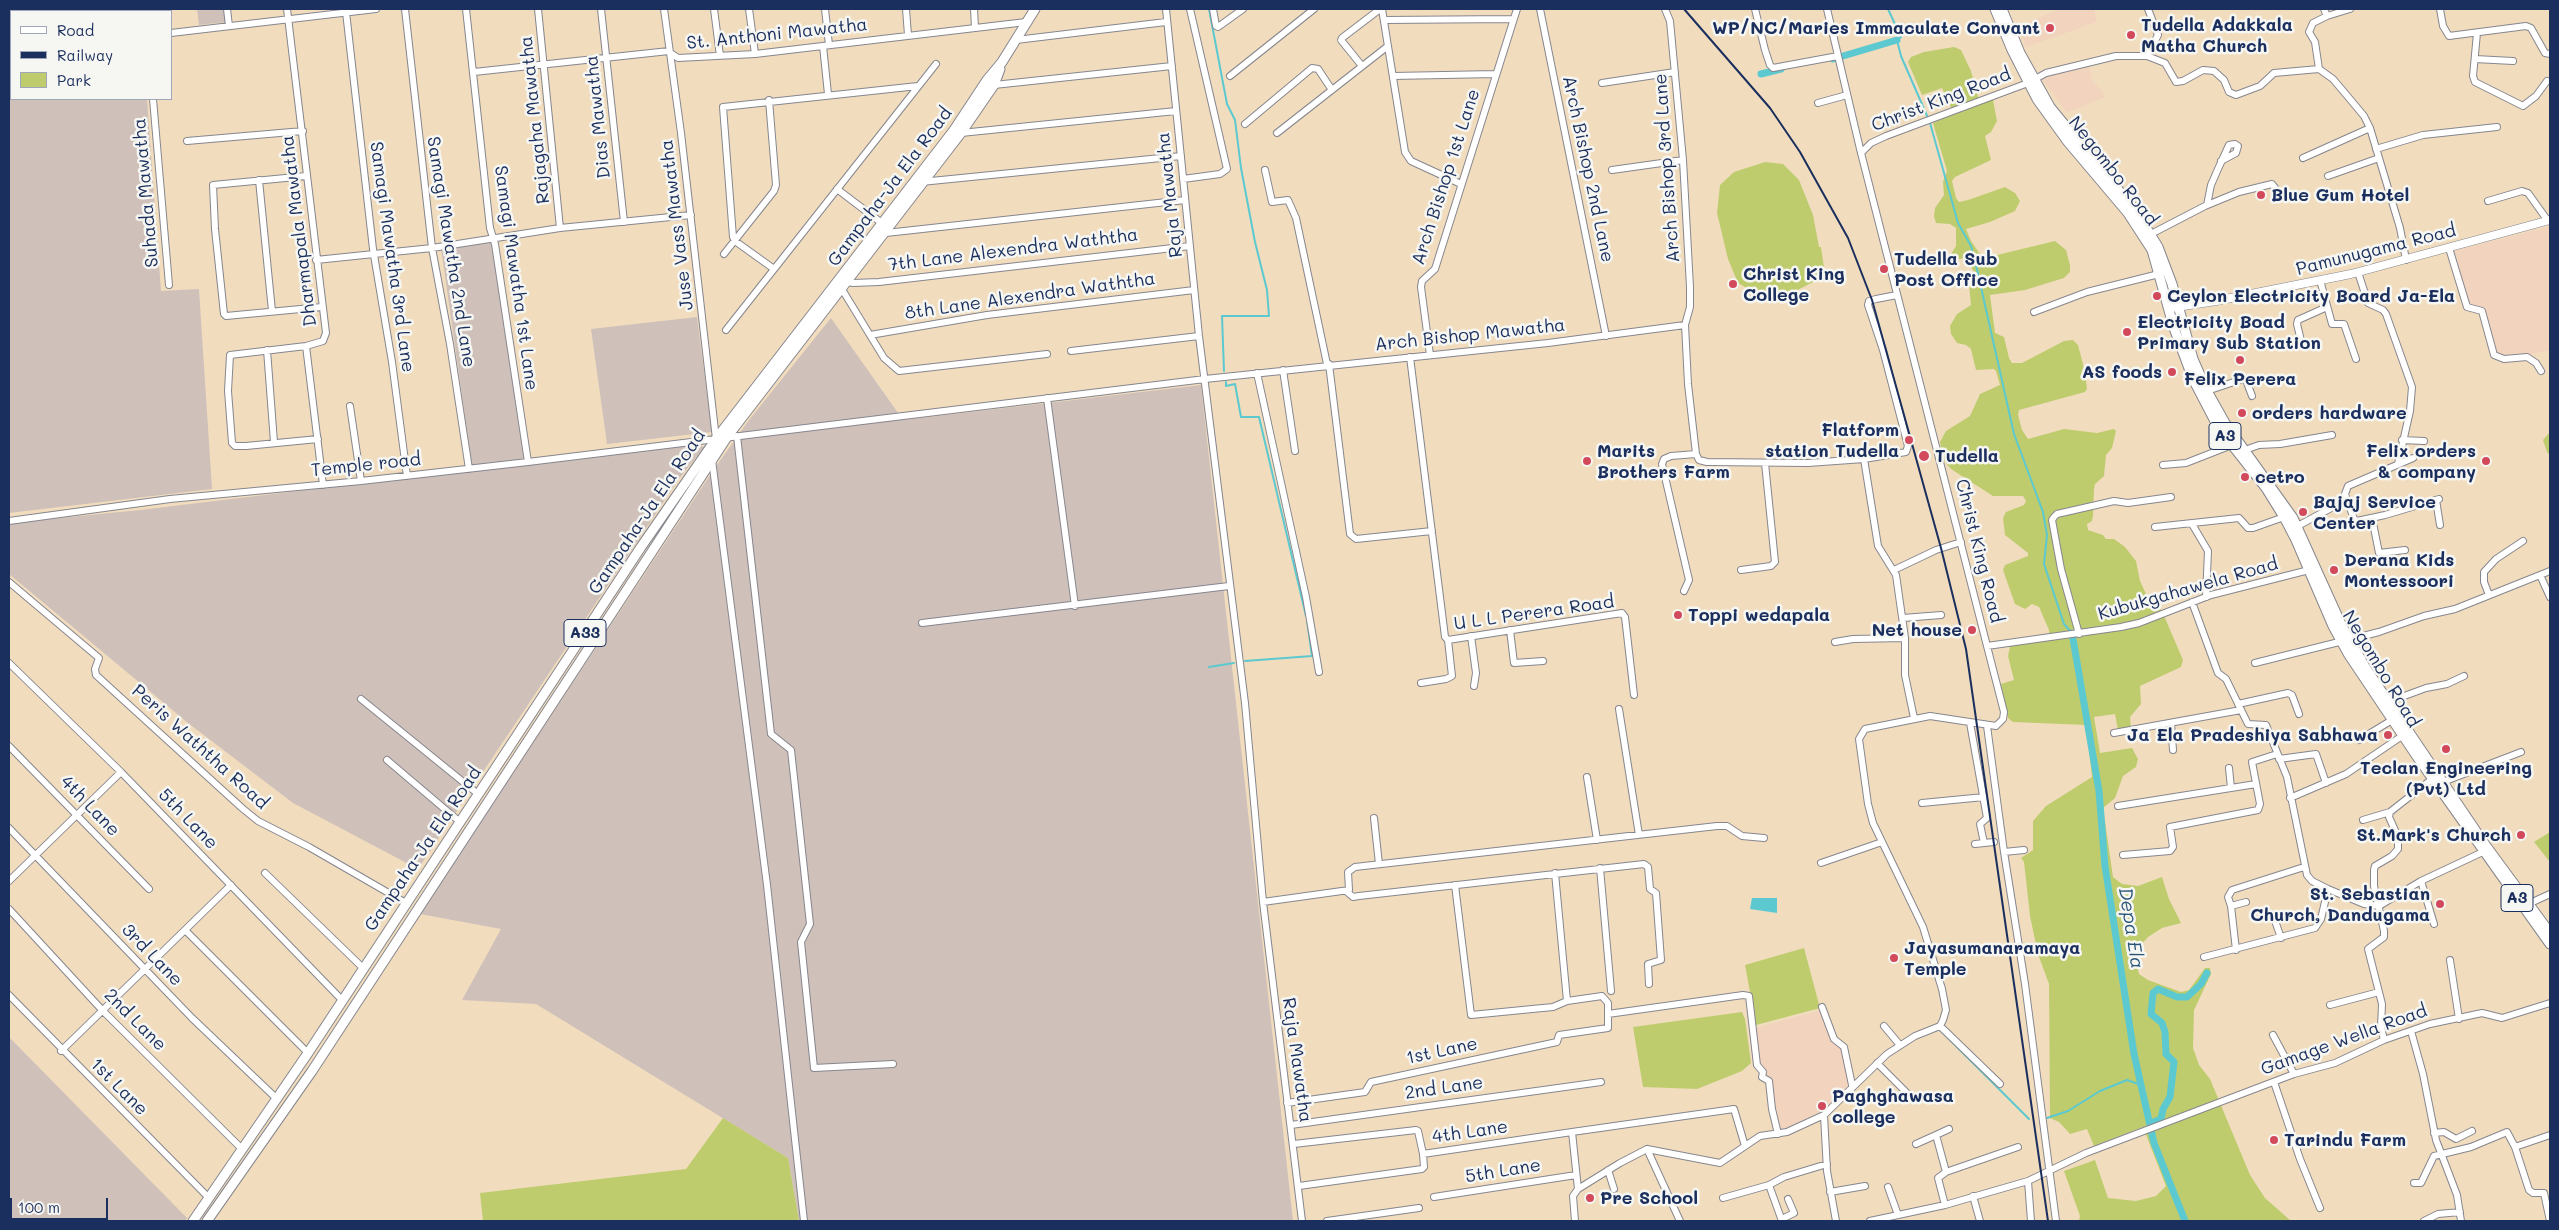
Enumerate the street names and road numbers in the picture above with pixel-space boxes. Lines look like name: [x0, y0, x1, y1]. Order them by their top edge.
street label: St. Anthoni Mawatha: [686, 14, 868, 54]
street label: Rajagaha Mawatha: [515, 35, 555, 205]
street label: Dias Mawatha: [581, 54, 615, 180]
street label: Christ King Road: [1868, 64, 2014, 136]
street label: Arch Bishop 3rd Lane: [1650, 73, 1684, 263]
street label: Arch Bishop 2nd Lane: [1558, 74, 1618, 264]
street label: Arch Bishop 1st Lane: [1407, 86, 1485, 268]
street label: Gampaha-Ja Ela Road: [823, 103, 957, 271]
street label: Negombo Road: [2064, 112, 2162, 230]
street label: Suhada Mawatha: [129, 117, 163, 269]
street label: Raja Mawatha: [1153, 131, 1187, 259]
street label: Dharmapala Mawatha: [277, 134, 321, 328]
street label: Samagi Mawatha 2nd Lane: [422, 135, 480, 369]
street label: Juse Vass Mawatha: [656, 139, 698, 311]
street label: Samagi Mawatha 3rd Lane: [365, 140, 419, 374]
street label: Samagi Mawatha 1st Lane: [490, 164, 542, 392]
street label: Pamunugama Road: [2294, 220, 2458, 280]
street label: 7th Lane Alexendra Waththa: [887, 224, 1139, 276]
street label: 8th Lane Alexendra Waththa: [903, 268, 1157, 324]
street label: Arch Bishop Mawatha: [1374, 314, 1566, 356]
road number: A3: [2209, 422, 2241, 450]
street label: Gampaha-Ja Ela Road: [584, 426, 710, 598]
street label: Temple road: [310, 448, 422, 482]
street label: Christ King Road: [1951, 477, 2007, 625]
street label: Kubukgahawela Road: [2096, 553, 2280, 625]
street label: U L L Perera Road: [1453, 591, 1615, 635]
street label: Negombo Road: [2338, 607, 2424, 731]
road number: A33: [564, 620, 606, 646]
street label: Peris Waththa Road: [127, 680, 273, 814]
street label: Gampaha-Ja Ela Road: [360, 763, 486, 935]
street label: 4th Lane: [56, 771, 124, 841]
street label: 5th Lane: [154, 784, 222, 854]
road number: A3: [2501, 884, 2533, 911]
street label: 3rd Lane: [117, 919, 187, 991]
street label: 2nd Lane: [99, 984, 171, 1056]
street label: Raja Mawatha: [1278, 996, 1316, 1124]
street label: Gamage Wella Road: [2258, 1000, 2430, 1080]
street label: 1st Lane: [1404, 1033, 1480, 1069]
street label: 1st Lane: [86, 1054, 152, 1120]
street label: 2nd Lane: [1403, 1072, 1485, 1104]
street label: 4th Lane: [1431, 1116, 1509, 1148]
street label: 5th Lane: [1464, 1154, 1542, 1188]

